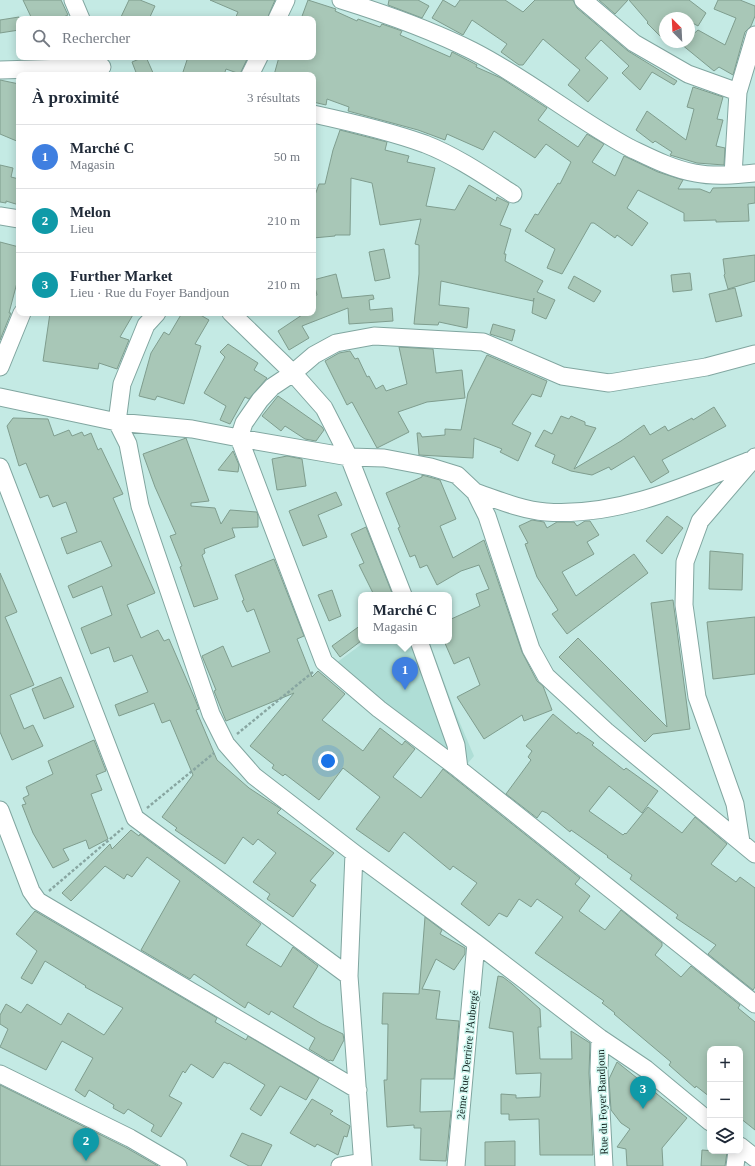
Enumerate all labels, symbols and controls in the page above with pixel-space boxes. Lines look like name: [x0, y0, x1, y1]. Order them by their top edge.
north arrow: [659, 12, 695, 48]
search box: [16, 16, 316, 60]
icon: search: [30, 27, 52, 49]
text: Rechercher: [62, 30, 130, 46]
text: À proximité: [32, 88, 119, 107]
text: 3 résultats: [247, 90, 300, 105]
text: Marché C: [70, 140, 134, 156]
text: 1: [42, 149, 48, 164]
text: 50 m: [274, 149, 300, 164]
text: Magasin: [70, 157, 115, 172]
text: Melon: [70, 204, 111, 220]
text: 2: [42, 213, 48, 228]
text: 210 m: [267, 213, 300, 228]
text: Lieu: [70, 221, 94, 236]
text: Further Market: [70, 268, 173, 284]
text: 3: [42, 277, 48, 292]
text: 210 m: [267, 277, 300, 292]
text: Lieu · Rue du Foyer Bandjoun: [70, 285, 229, 300]
popup: [358, 592, 452, 644]
text: Marché C: [373, 602, 437, 618]
text: Magasin: [373, 619, 418, 634]
pin: 1: [392, 657, 418, 690]
your location: [318, 751, 338, 771]
street label: 2ème Rue Derrière l'Aubergé: [454, 990, 480, 1120]
map controls: [707, 1046, 743, 1154]
button: +: [707, 1046, 743, 1082]
street label: Rue du Foyer Bandjoun: [594, 1049, 610, 1155]
pin: 3: [630, 1076, 656, 1109]
button: −: [707, 1082, 743, 1118]
button: layers: [707, 1118, 743, 1154]
pin: 2: [73, 1128, 99, 1161]

